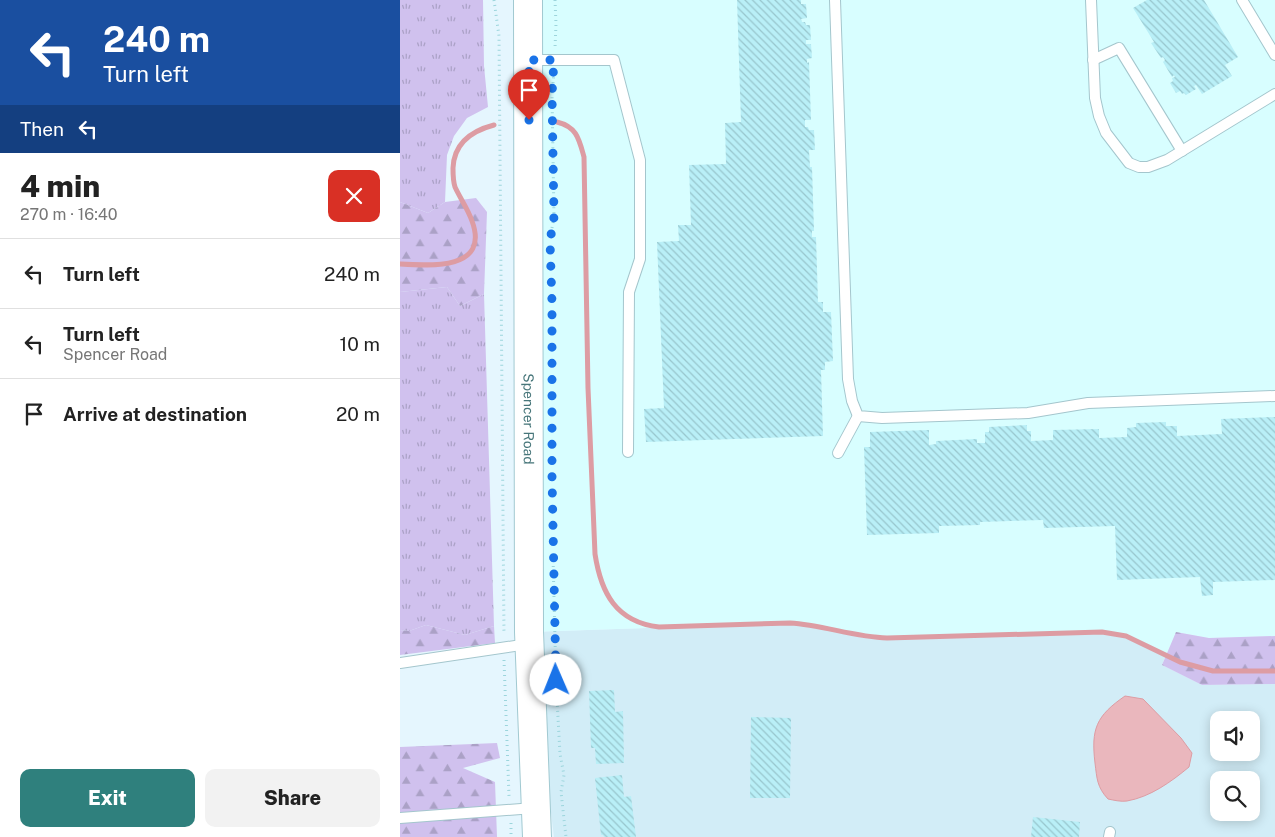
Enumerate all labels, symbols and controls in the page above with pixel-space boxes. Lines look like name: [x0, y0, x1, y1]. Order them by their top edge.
text: 240 m: [103, 19, 210, 60]
icon: left: [20, 20, 85, 85]
text: Turn left: [103, 61, 189, 87]
pin: [508, 69, 550, 120]
icon: arrive: [515, 76, 543, 104]
icon: left: [74, 115, 102, 143]
text: Then: [20, 118, 64, 140]
text: 4 min: [20, 168, 100, 204]
button: close: [328, 170, 380, 222]
text: 270 m · 16:40: [20, 205, 118, 224]
icon: left: [20, 260, 48, 288]
text: Turn left: [63, 263, 140, 285]
text: 240 m: [324, 263, 380, 285]
text: Turn left: [63, 323, 140, 345]
icon: left: [20, 330, 48, 358]
text: 10 m: [340, 333, 380, 355]
text: Spencer Road: [63, 345, 167, 364]
street label: Spencer Road: [521, 373, 537, 465]
icon: arrive: [20, 400, 48, 428]
text: Arrive at destination: [63, 403, 247, 425]
text: 20 m: [336, 403, 380, 425]
position arrow: [529, 653, 581, 705]
map controls: [1210, 711, 1260, 821]
button: sound: [1210, 711, 1260, 761]
button: Exit: [20, 769, 195, 827]
button: Share: [205, 769, 380, 827]
button: search: [1210, 771, 1260, 821]

